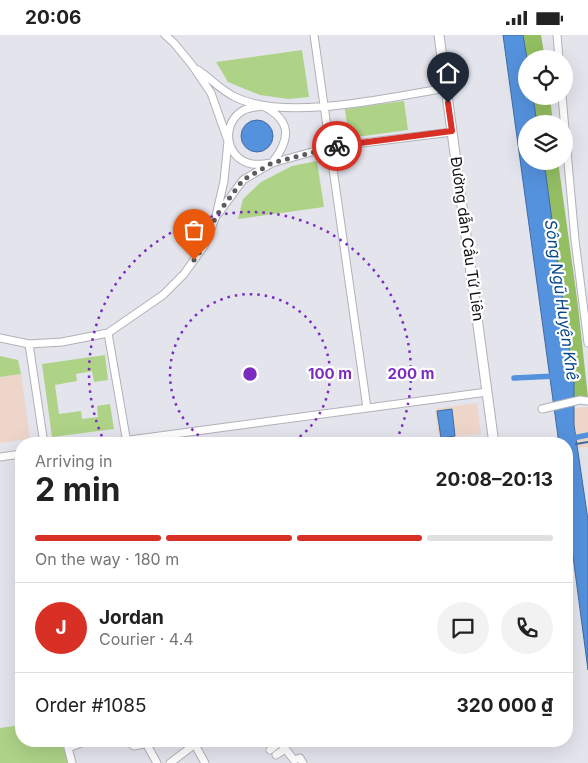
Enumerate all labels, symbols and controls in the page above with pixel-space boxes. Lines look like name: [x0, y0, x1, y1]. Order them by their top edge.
text: 20:06: [25, 6, 81, 29]
map controls: [518, 50, 573, 170]
button: locate: [518, 50, 573, 105]
pin: [427, 52, 469, 103]
icon: home: [434, 59, 462, 87]
button: layers: [518, 115, 573, 170]
courier: [312, 121, 362, 171]
icon: bike: [323, 132, 351, 160]
street label: Đường dẫn Cầu Tứ Liên: [447, 156, 488, 322]
pin: [173, 209, 215, 260]
icon: bag: [180, 216, 208, 244]
water label: Sông Ngũ Huyện Khê: [541, 218, 583, 382]
text: 100 m: [308, 364, 352, 383]
text: 200 m: [388, 364, 434, 383]
centre of rings: [241, 365, 259, 383]
text: Arriving in: [35, 451, 112, 471]
text: 20:08–20:13: [436, 468, 553, 491]
text: 2 min: [35, 470, 121, 509]
text: On the way · 180 m: [35, 549, 179, 569]
button: chat: [437, 602, 489, 654]
button: phone: [501, 602, 553, 654]
text: Jordan: [99, 606, 164, 629]
text: J: [55, 616, 67, 639]
text: Courier · 4.4: [99, 629, 194, 649]
text: Order #1085: [35, 694, 147, 717]
text: 320 000 ₫: [457, 694, 553, 717]

